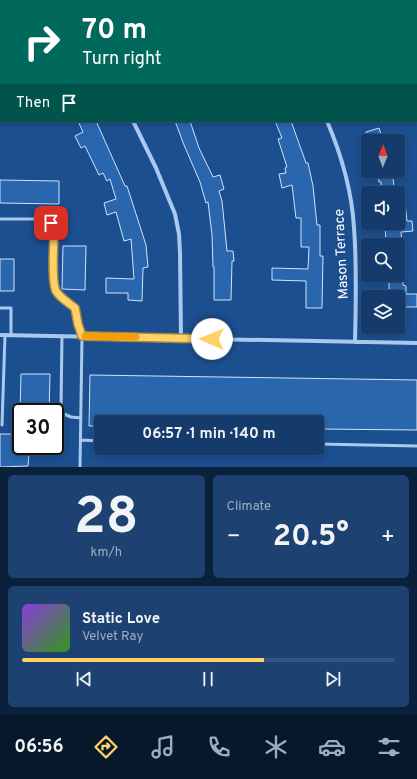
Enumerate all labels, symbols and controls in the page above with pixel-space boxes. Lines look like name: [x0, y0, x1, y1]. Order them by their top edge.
text: 70 m: [82, 13, 147, 49]
icon: right: [16, 16, 68, 68]
text: Turn right: [82, 48, 162, 71]
icon: arrive: [58, 92, 80, 114]
text: Then: [16, 94, 50, 113]
north arrow: [361, 134, 405, 178]
map controls: [361, 134, 405, 334]
button: sound: [361, 186, 405, 230]
pin: [34, 206, 68, 240]
street label: Mason Terrace: [331, 208, 353, 300]
icon: arrive: [40, 212, 62, 234]
button: search: [361, 238, 405, 282]
button: layers: [361, 290, 405, 334]
position arrow: [191, 318, 233, 360]
speed limit sign: 30: [12, 403, 64, 455]
text: 06:57 · 1 min · 140 m: [142, 425, 276, 444]
text: 28: [74, 486, 139, 552]
text: Climate: [227, 499, 271, 515]
text: 20.5°: [273, 519, 349, 556]
text: −: [227, 524, 241, 551]
text: +: [381, 524, 395, 551]
text: km/h: [90, 545, 122, 561]
text: Static Love: [82, 610, 160, 629]
text: Velvet Ray: [82, 629, 143, 645]
icon: previous: [73, 668, 95, 690]
icon: pause: [197, 668, 219, 690]
icon: next: [322, 668, 344, 690]
icon: directions: [92, 733, 120, 761]
icon: music: [149, 733, 177, 761]
icon: phone: [205, 733, 233, 761]
icon: climate: [262, 733, 290, 761]
icon: car: [318, 733, 346, 761]
icon: filters: [375, 733, 403, 761]
text: 06:56: [14, 736, 64, 759]

